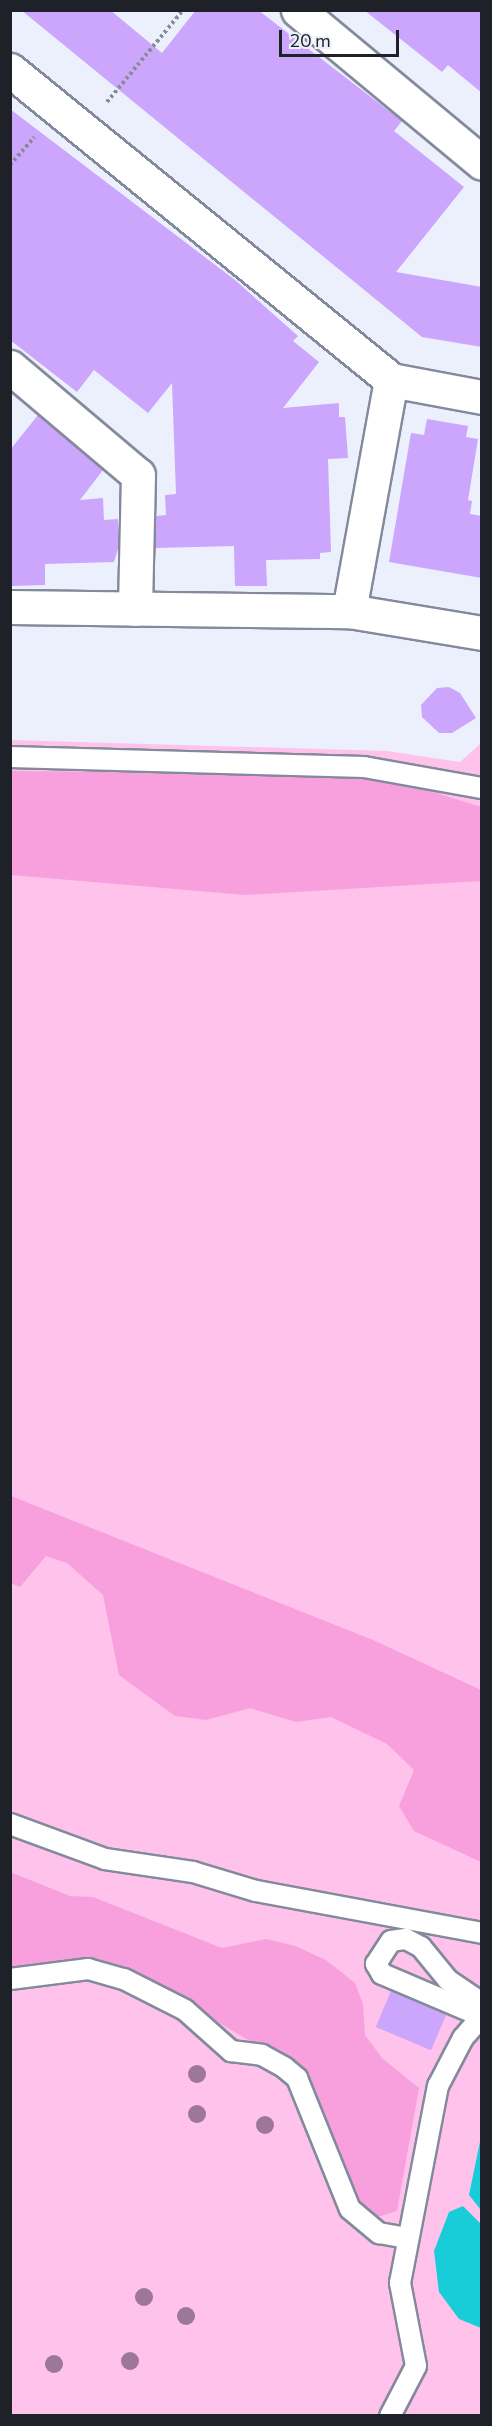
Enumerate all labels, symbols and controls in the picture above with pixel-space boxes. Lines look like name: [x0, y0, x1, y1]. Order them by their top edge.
scale bar: [282, 18, 402, 56]
text: 20 m: [290, 29, 331, 51]

